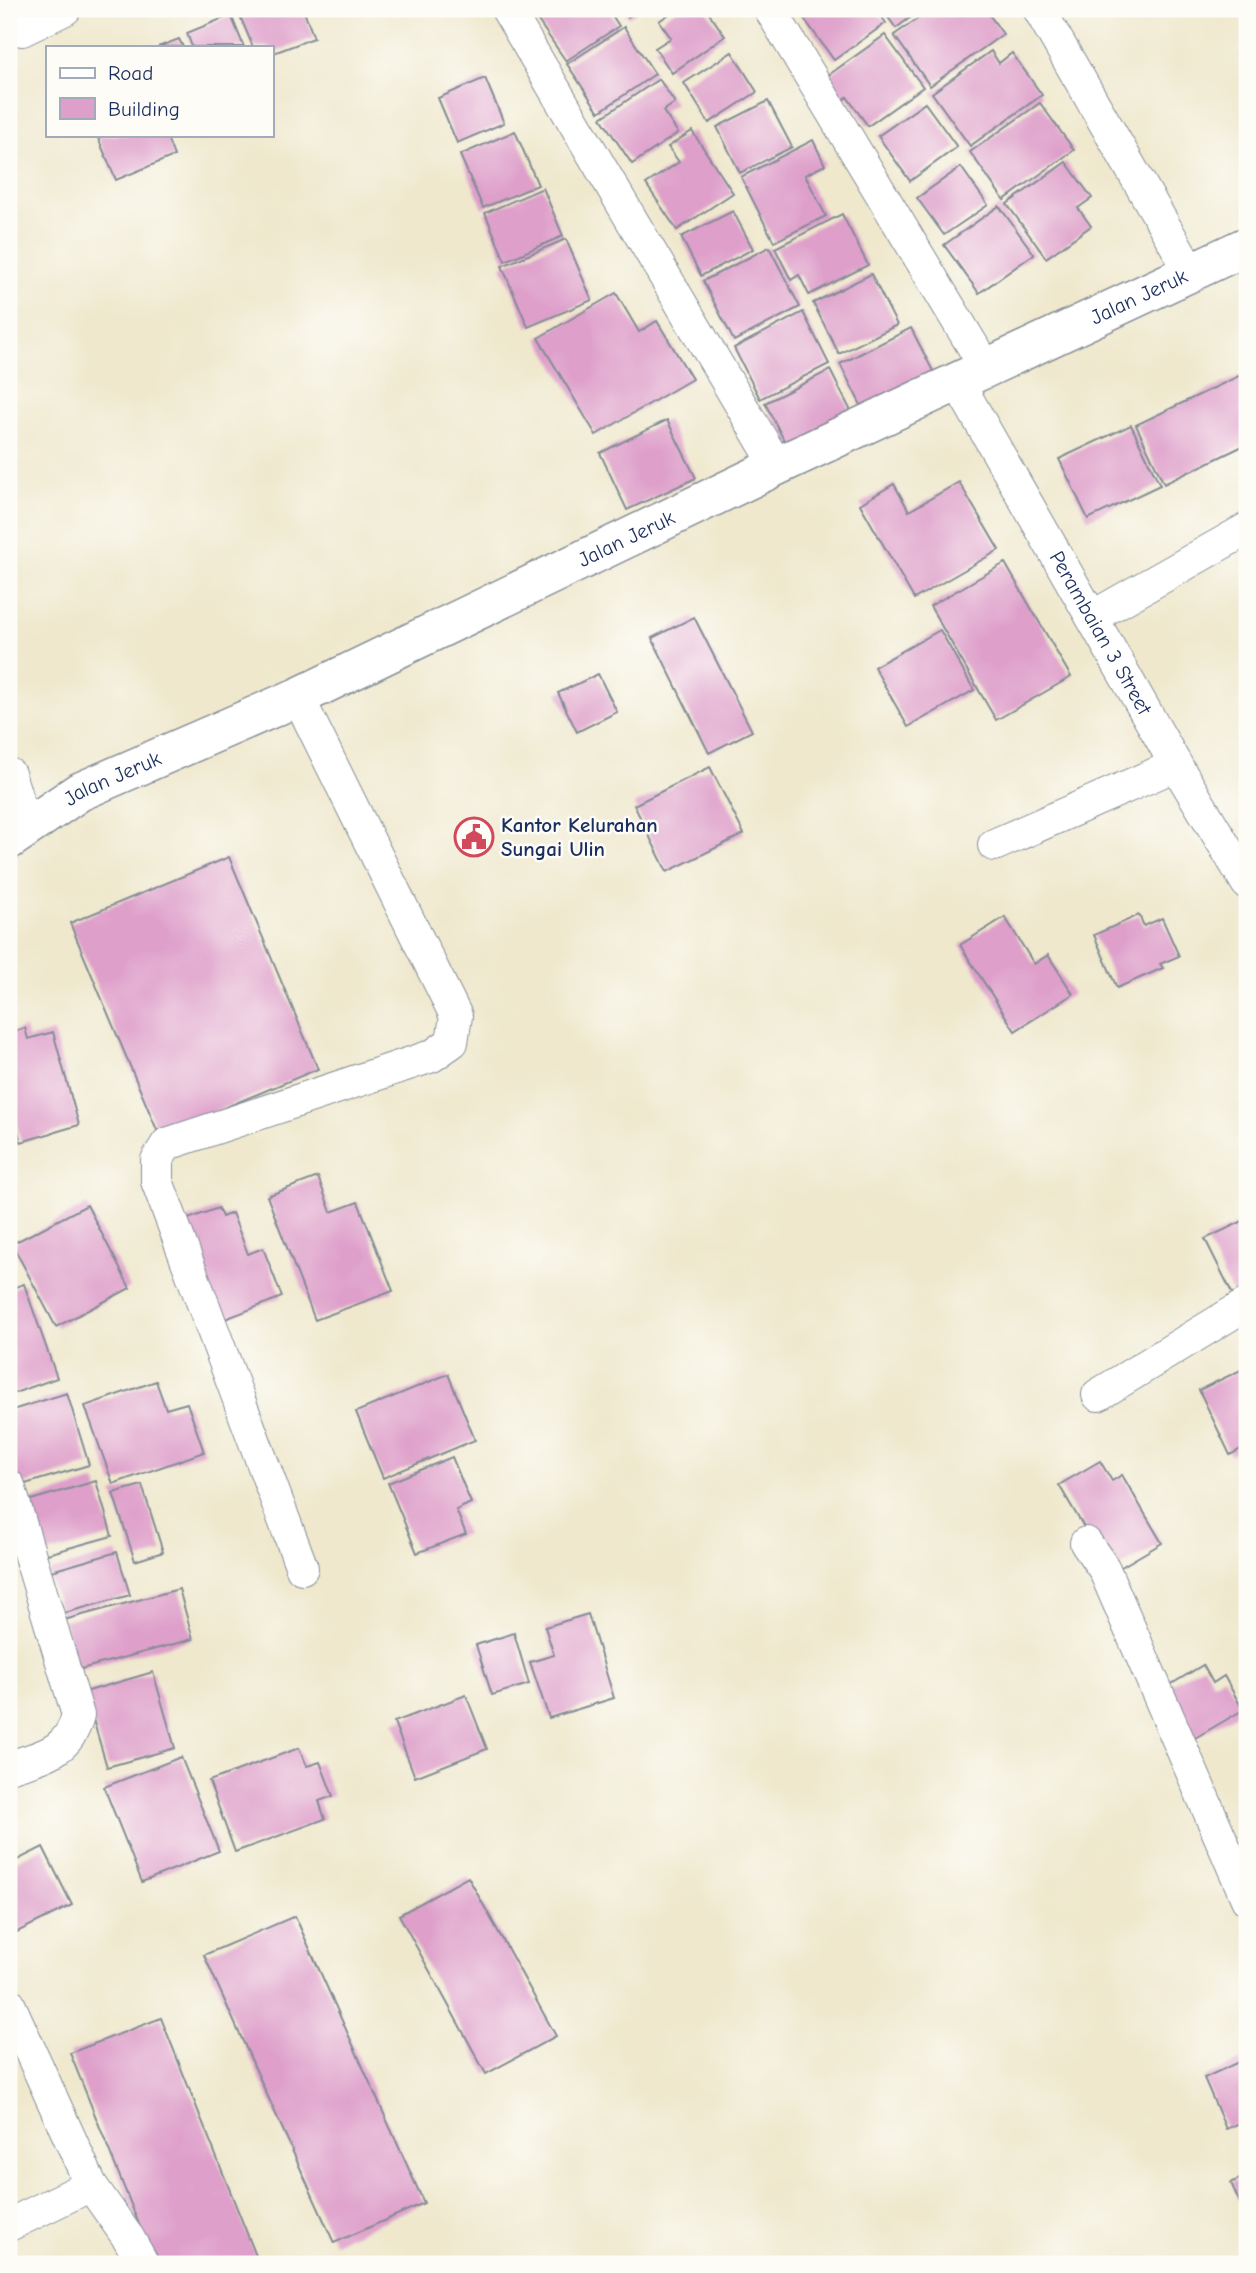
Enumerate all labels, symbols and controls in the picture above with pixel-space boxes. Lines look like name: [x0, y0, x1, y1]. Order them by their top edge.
legend: [46, 46, 273, 136]
text: Road: [108, 61, 153, 85]
text: Building: [108, 97, 180, 121]
street label: Jalan Jeruk: [1087, 264, 1191, 329]
street label: Jalan Jeruk: [574, 505, 678, 572]
street label: Perambaian 3 Street: [1045, 547, 1157, 720]
street label: Jalan Jeruk: [59, 746, 165, 811]
place label: Kantor Kelurahan Sungai Ulin: [501, 813, 658, 861]
public building icon: Kantor Kelurahan Sungai Ulin: [453, 816, 495, 858]

